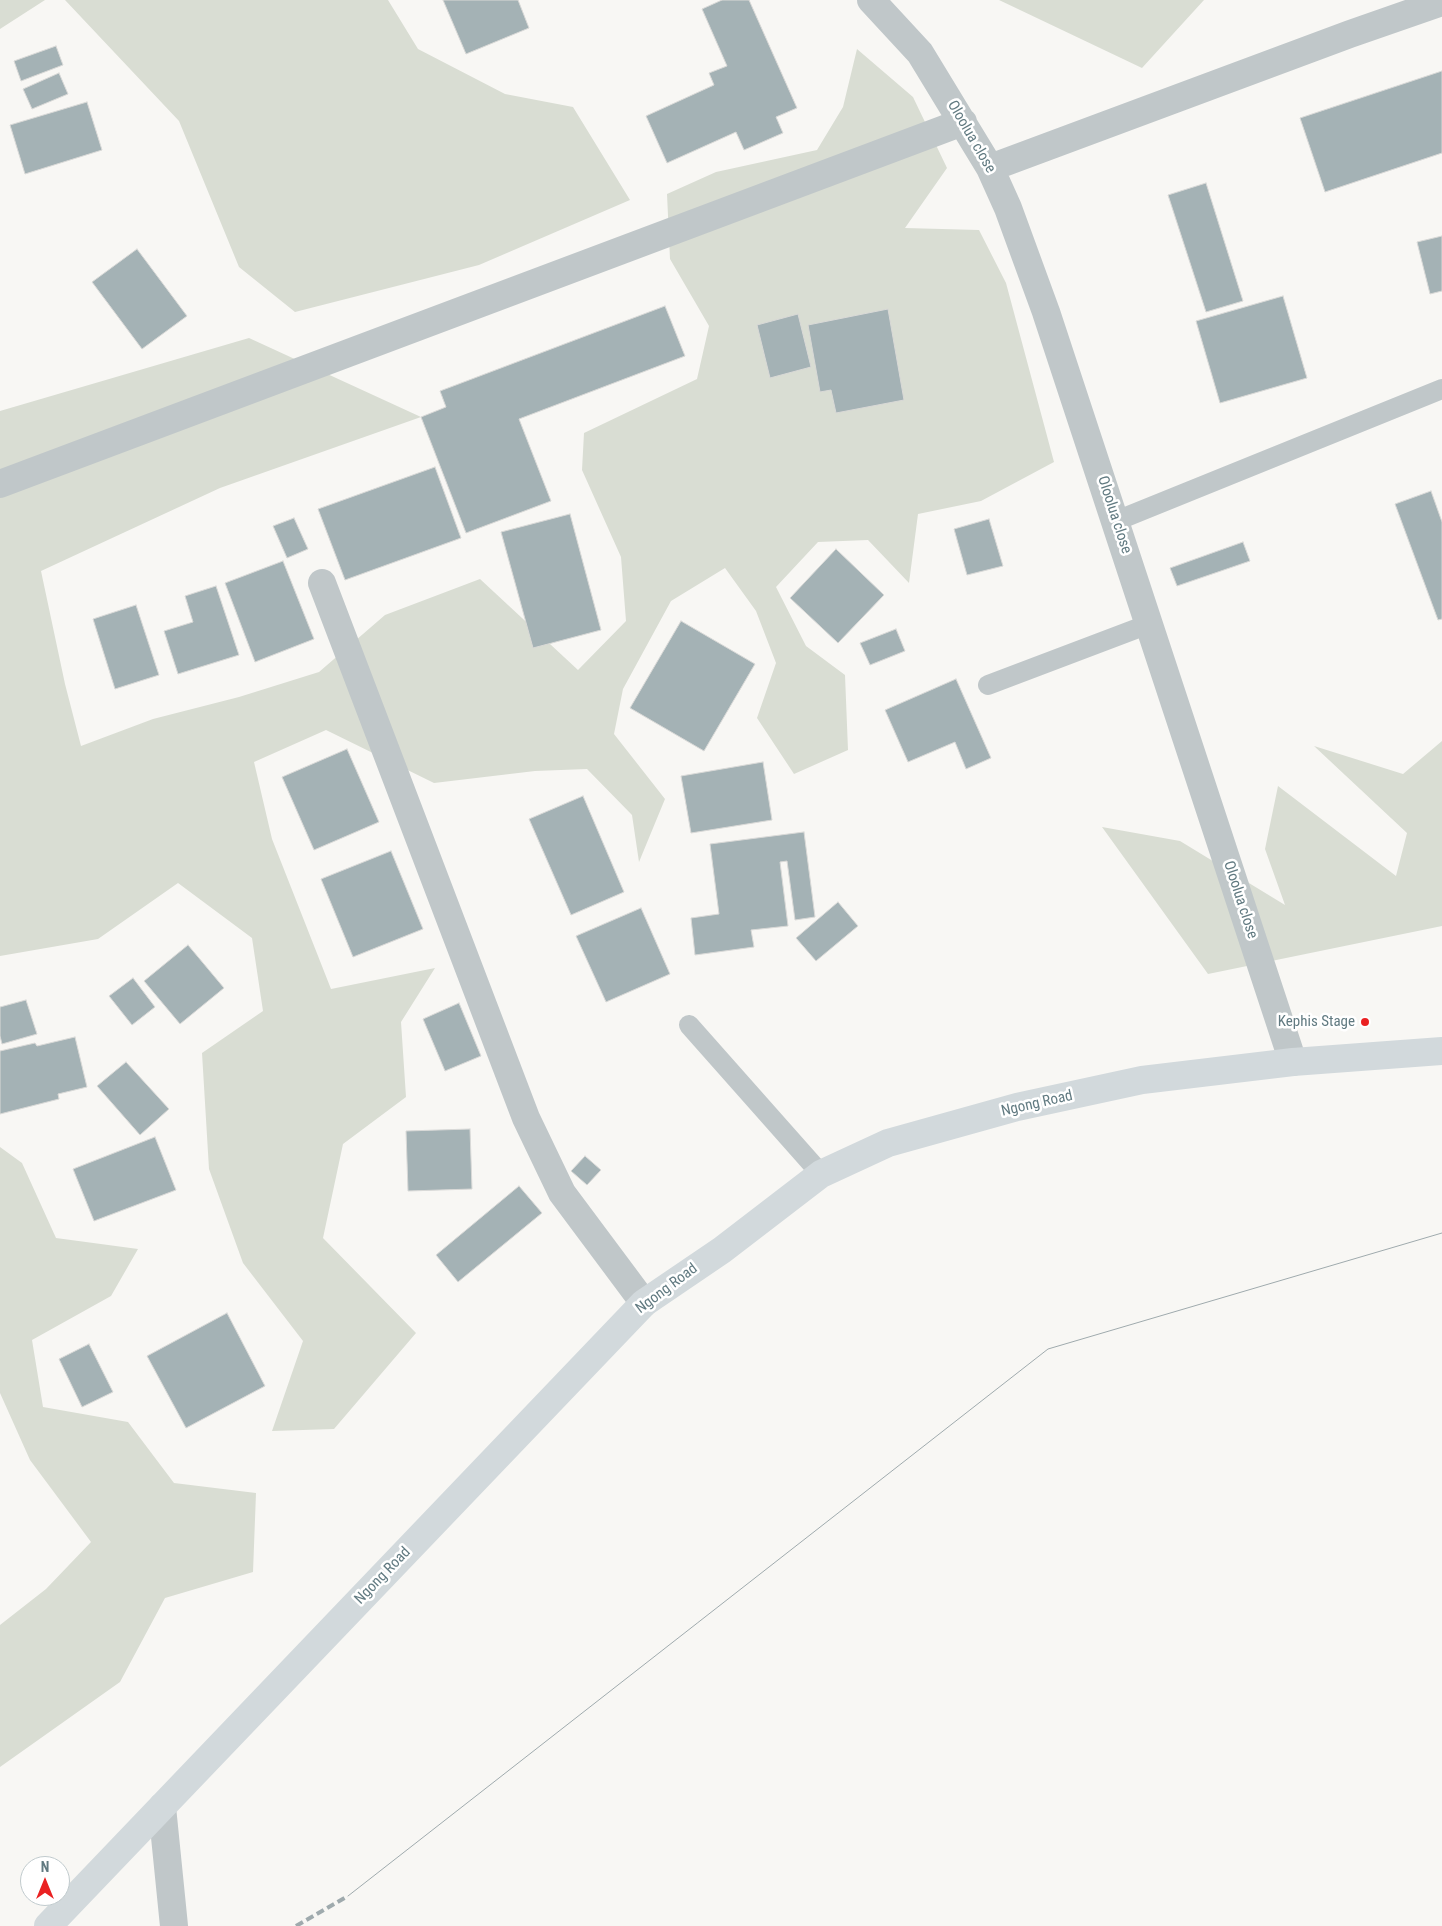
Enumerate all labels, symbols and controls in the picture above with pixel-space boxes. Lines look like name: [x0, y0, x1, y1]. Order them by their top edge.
street label: Oloolua close: [943, 98, 999, 176]
street label: Oloolua close: [1093, 474, 1135, 556]
street label: Oloolua close: [1219, 859, 1261, 941]
place label: Kephis Stage: [1278, 1013, 1355, 1031]
marker: Kephis Stage: [1359, 1016, 1371, 1028]
street label: Ngong Road: [1000, 1087, 1074, 1121]
street label: Ngong Road: [633, 1260, 701, 1318]
street label: Ngong Road: [351, 1544, 415, 1608]
north arrow: [20, 1856, 70, 1906]
text: N: [41, 1859, 49, 1875]

